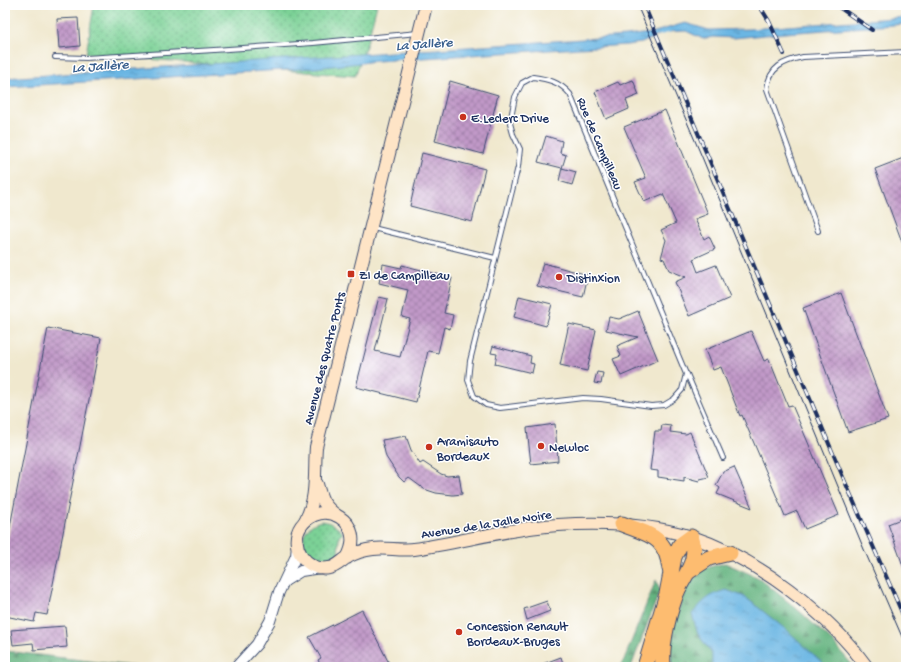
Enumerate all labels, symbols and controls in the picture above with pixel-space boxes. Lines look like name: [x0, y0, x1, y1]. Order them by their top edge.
water label: La Jallère: [395, 35, 454, 56]
water label: La Jallère: [71, 57, 130, 78]
street label: Rue de Campilleau: [573, 96, 625, 192]
marker: E.Leclerc Drive: [458, 112, 468, 122]
place label: E.Leclerc Drive: [471, 112, 549, 127]
marker: ZI de Campilleau: [346, 269, 356, 279]
place label: ZI de Campilleau: [359, 269, 449, 284]
marker: Distinxion: [554, 272, 564, 282]
place label: Distinxion: [566, 272, 621, 287]
street label: Avenue des Quatre Ponts: [302, 289, 349, 427]
place label: Aramisauto Bordeaux: [436, 435, 499, 465]
marker: Newloc: [536, 441, 546, 451]
place label: Newloc: [549, 441, 589, 456]
marker: Aramisauto Bordeaux: [424, 442, 434, 452]
street label: Avenue de la Jalle Noire: [420, 508, 553, 543]
place label: Concession Renault Bordeaux-Bruges: [466, 620, 569, 650]
marker: Concession Renault Bordeaux-Bruges: [454, 627, 464, 637]

